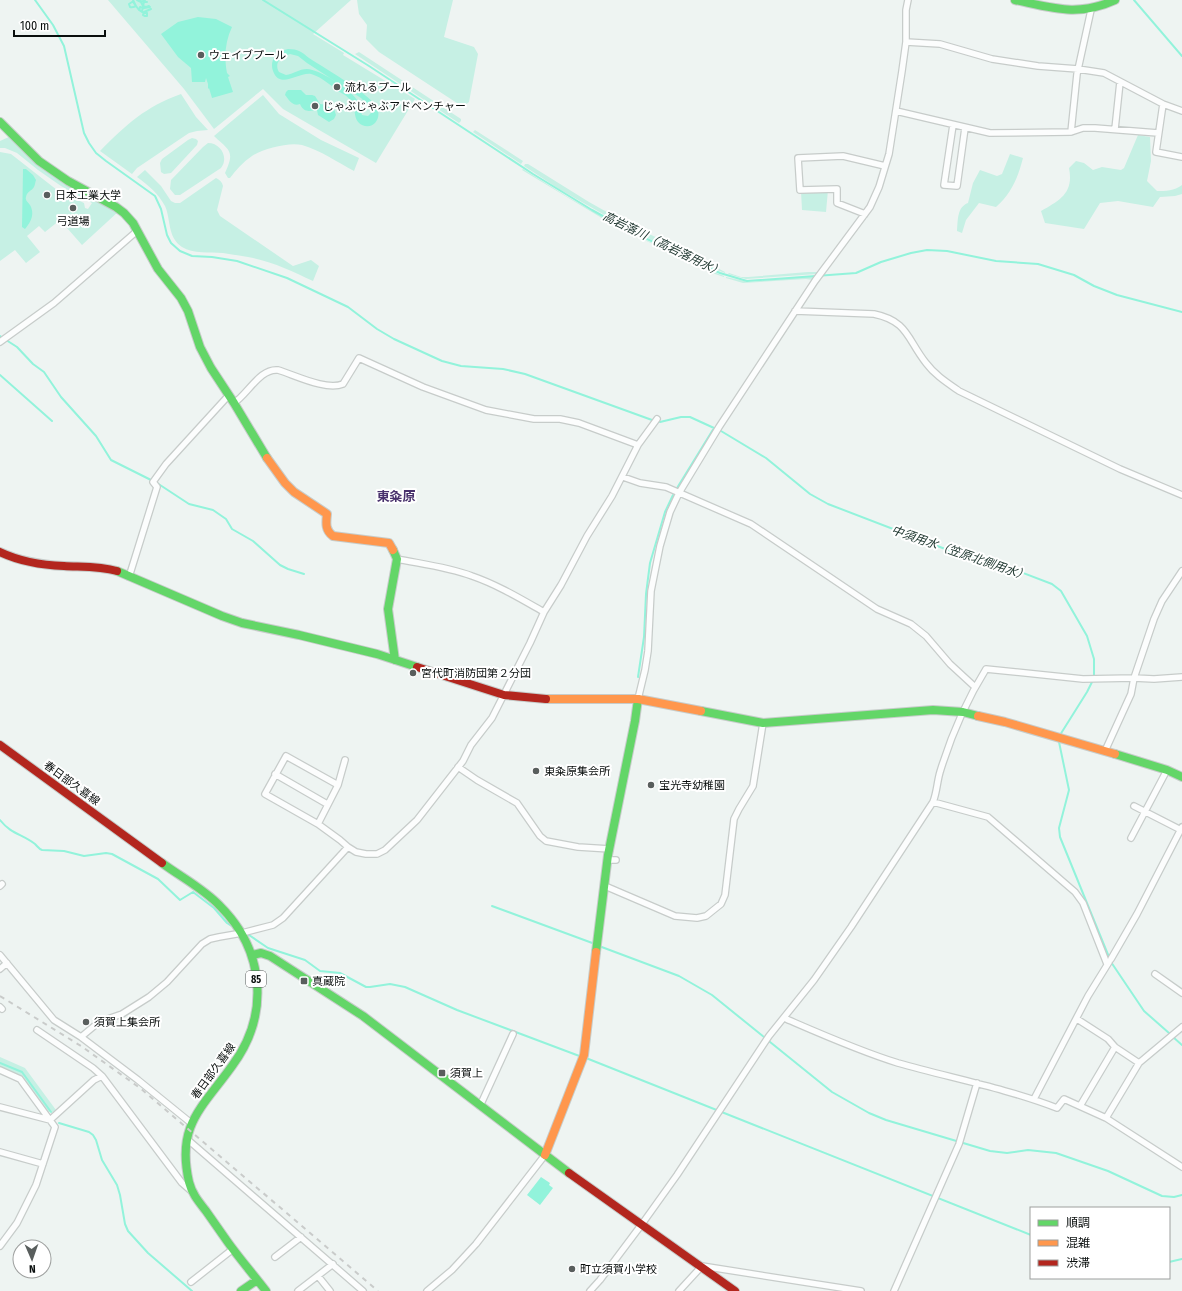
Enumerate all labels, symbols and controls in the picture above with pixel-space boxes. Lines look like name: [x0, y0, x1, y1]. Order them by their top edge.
scale bar: [14, 12, 105, 38]
text: 100 m: [20, 19, 49, 33]
place label: ウェイブプール: [209, 49, 286, 62]
marker: ウェイブプール: [196, 50, 206, 60]
place label: 流れるプール: [345, 81, 411, 94]
marker: 流れるプール: [332, 82, 342, 92]
place label: じゃぶじゃぶアドベンチャー: [323, 100, 466, 113]
marker: じゃぶじゃぶアドベンチャー: [310, 101, 320, 111]
place label: 日本工業大学: [55, 189, 121, 202]
marker: 日本工業大学: [42, 190, 52, 200]
marker: 弓道場: [68, 203, 78, 213]
water label: 高岩落川（高岩落用水）: [601, 209, 725, 279]
place label: 弓道場: [57, 215, 90, 228]
district label: 東粂原: [376, 489, 416, 504]
water label: 中須用水（笠原北側用水）: [890, 523, 1030, 583]
place label: 宮代町消防団第２分団: [421, 667, 531, 680]
marker: 宮代町消防団第２分団: [408, 668, 418, 678]
street label: 春日部久喜線: [41, 759, 102, 808]
place label: 東粂原集会所: [544, 765, 611, 778]
marker: 東粂原集会所: [531, 766, 541, 776]
place label: 宝光寺幼稚園: [659, 779, 725, 792]
marker: 宝光寺幼稚園: [646, 780, 656, 790]
road number: 85: [246, 971, 266, 987]
place label: 真蔵院: [312, 975, 345, 988]
marker: 真蔵院: [299, 976, 309, 986]
place label: 須賀上集会所: [94, 1016, 161, 1029]
marker: 須賀上集会所: [81, 1017, 91, 1027]
street label: 春日部久喜線: [189, 1041, 238, 1102]
place label: 須賀上: [450, 1067, 483, 1080]
marker: 須賀上: [437, 1068, 447, 1078]
legend: [1030, 1207, 1170, 1279]
text: 順調: [1066, 1216, 1090, 1230]
text: 混雑: [1066, 1236, 1090, 1250]
north arrow: [12, 1239, 52, 1279]
text: 渋滞: [1066, 1256, 1090, 1270]
text: N: [29, 1262, 36, 1275]
place label: 町立須賀小学校: [580, 1263, 657, 1276]
marker: 町立須賀小学校: [567, 1264, 577, 1274]

